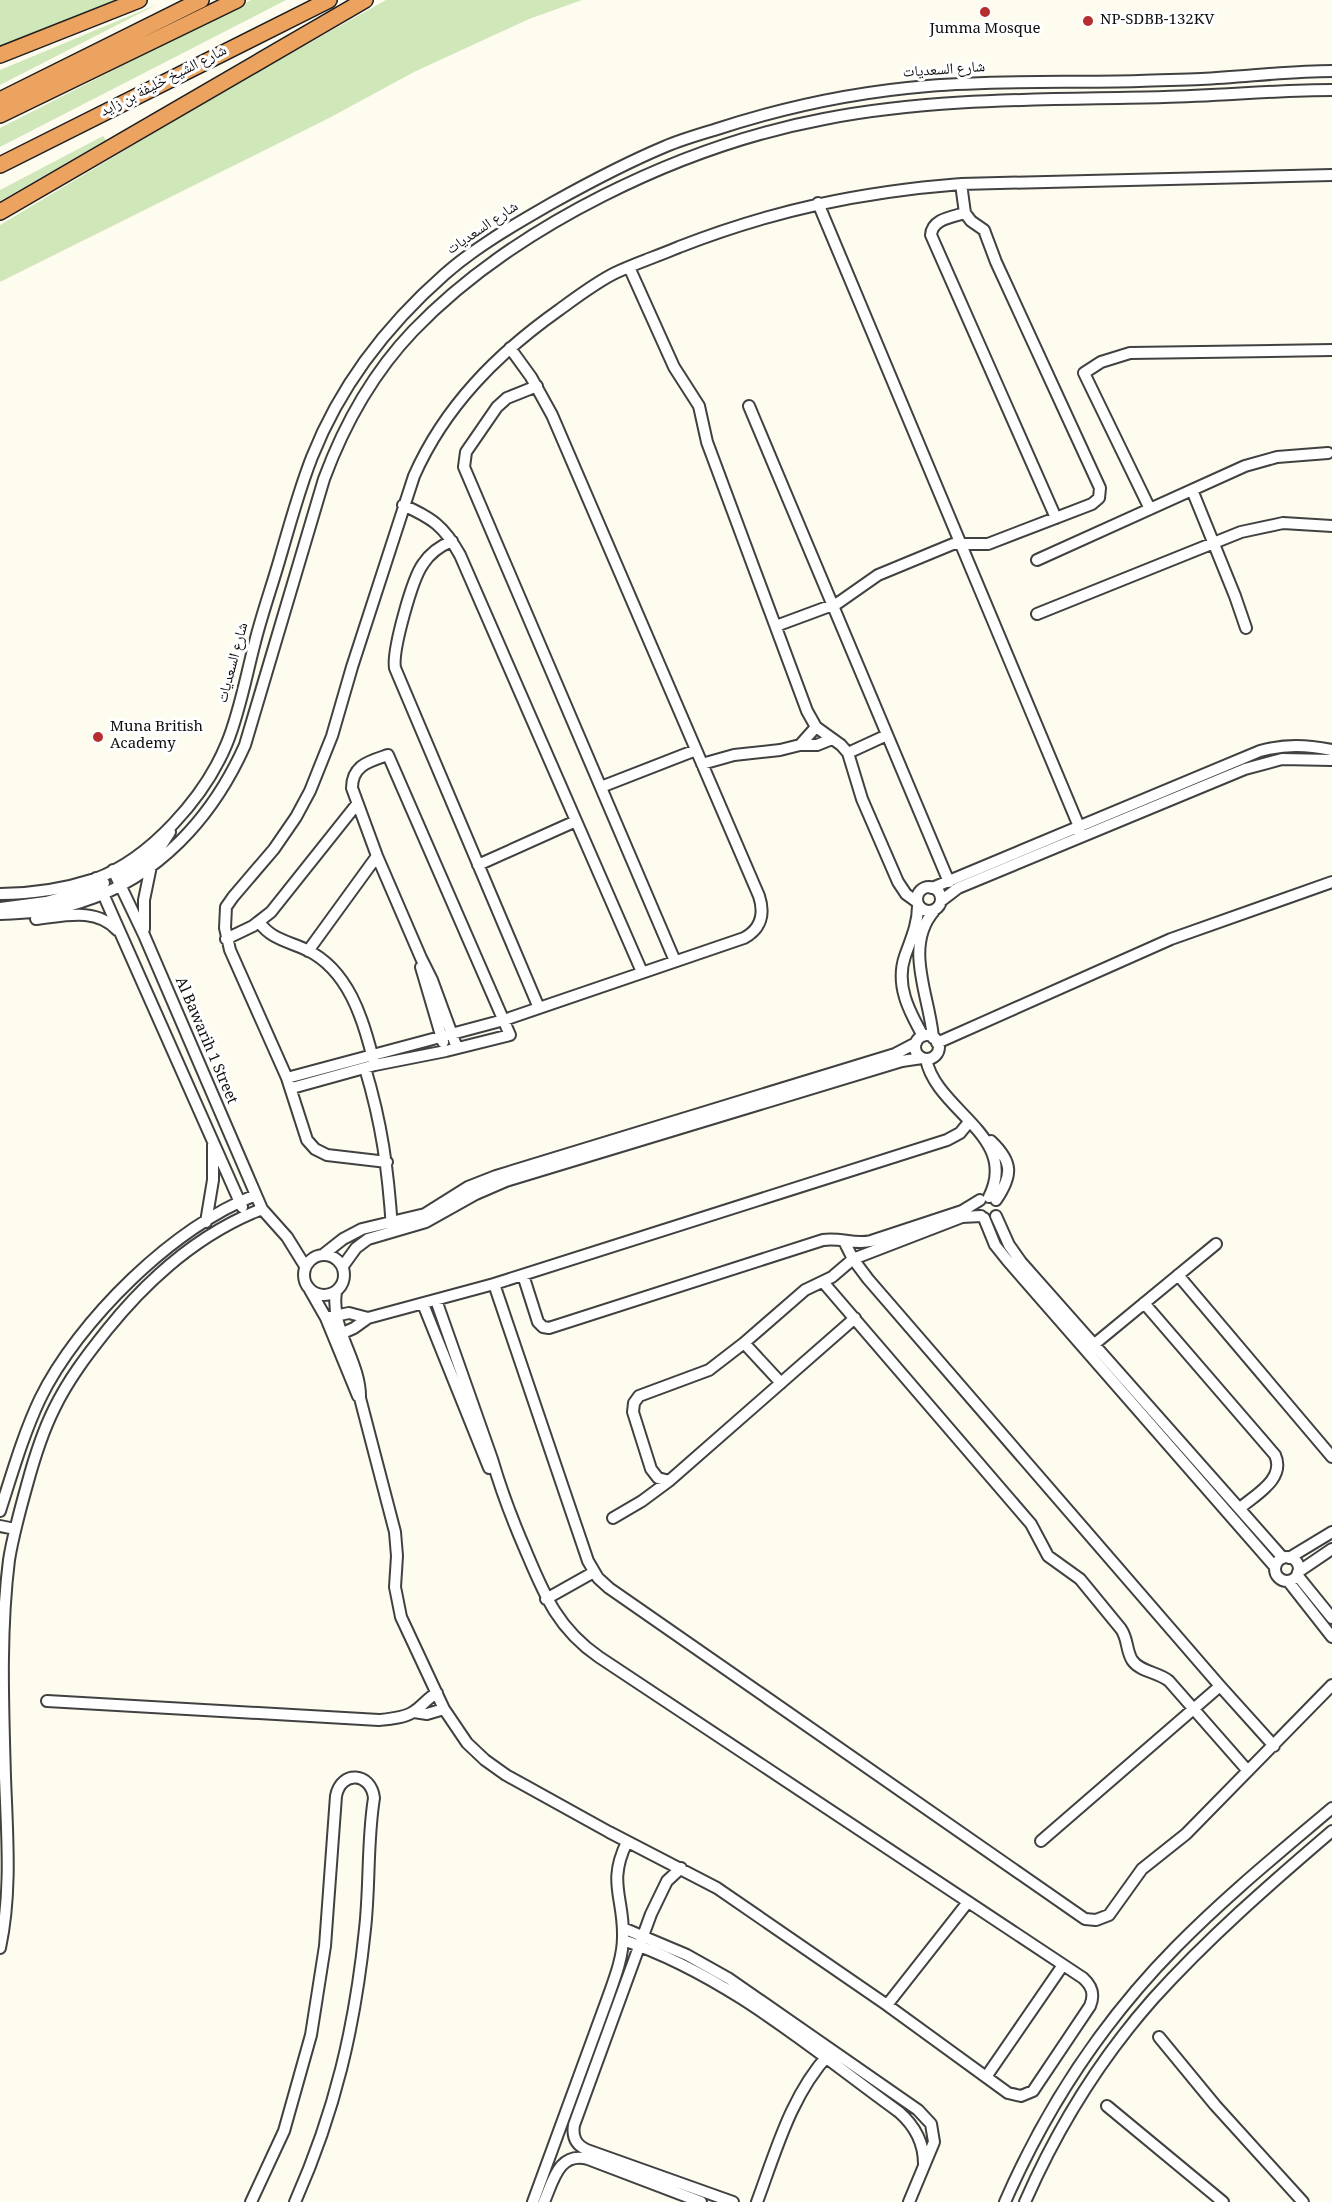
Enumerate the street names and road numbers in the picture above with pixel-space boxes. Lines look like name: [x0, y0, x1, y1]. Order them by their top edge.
street label: شارع الشيخ خليفة بن زايد: [96, 39, 232, 125]
street label: شارع السعديات: [902, 55, 986, 87]
street label: شارع السعديات: [442, 195, 525, 263]
street label: شارع السعديات: [211, 620, 257, 706]
street label: Al Bawarih 1 Street: [166, 973, 244, 1109]

